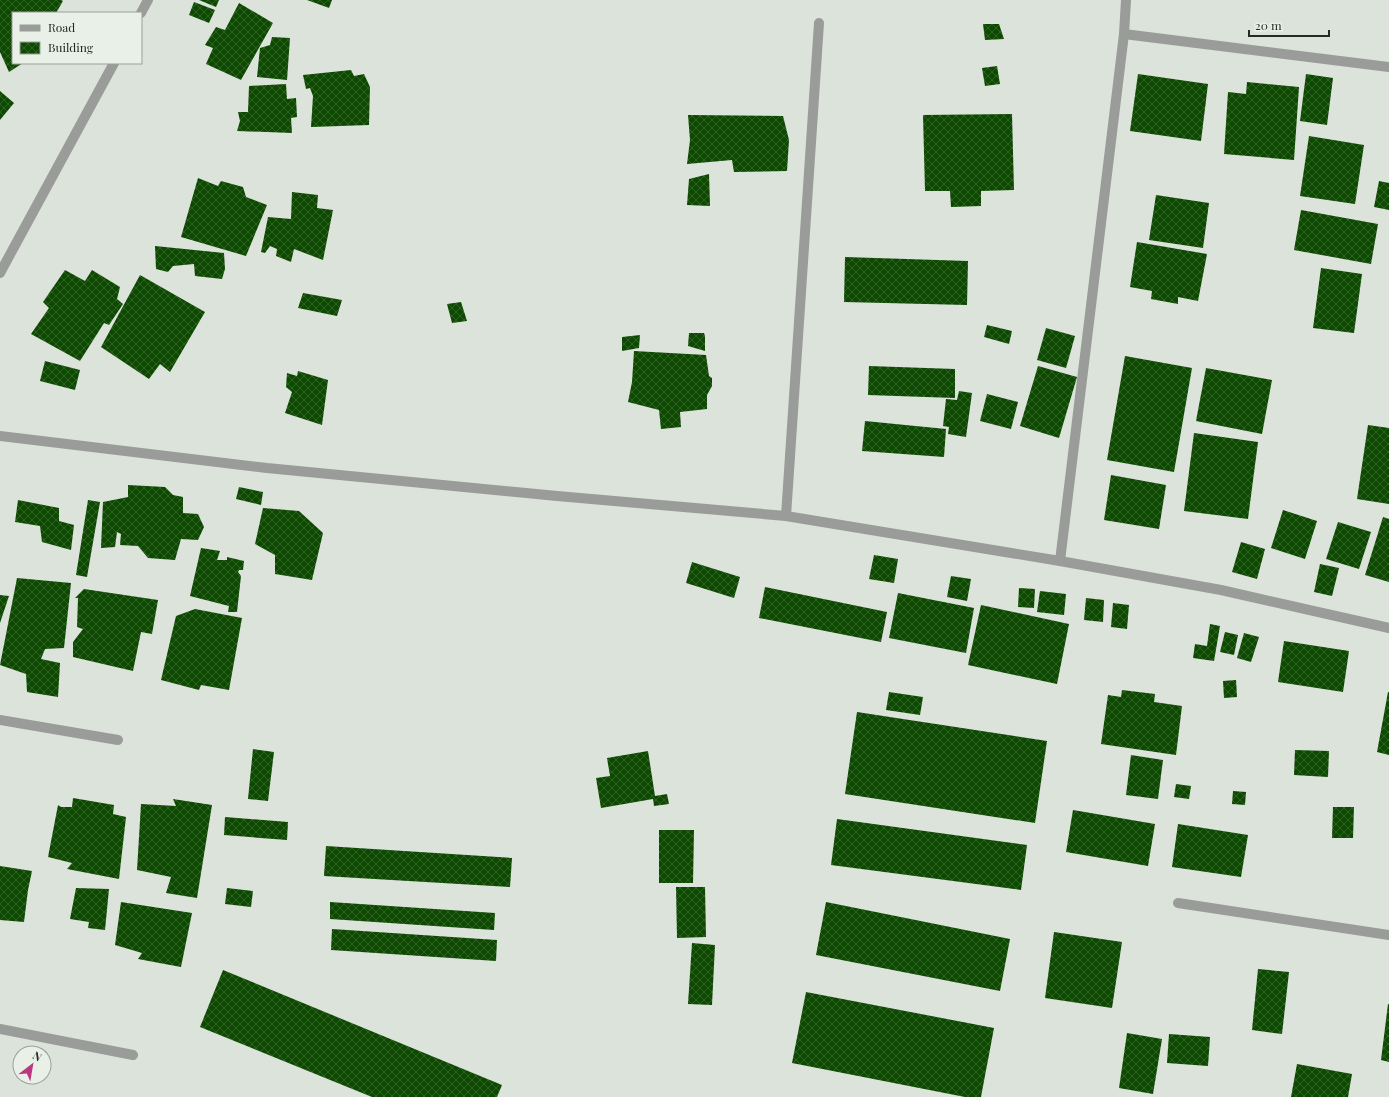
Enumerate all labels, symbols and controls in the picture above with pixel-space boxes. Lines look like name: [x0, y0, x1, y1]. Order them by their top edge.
legend: [12, 12, 142, 64]
scale bar: [1249, 12, 1329, 38]
text: 20 m: [1255, 17, 1282, 33]
text: Road: [48, 19, 75, 35]
text: Building: [48, 39, 94, 55]
north arrow: [12, 1045, 52, 1085]
text: N: [30, 1048, 45, 1065]

